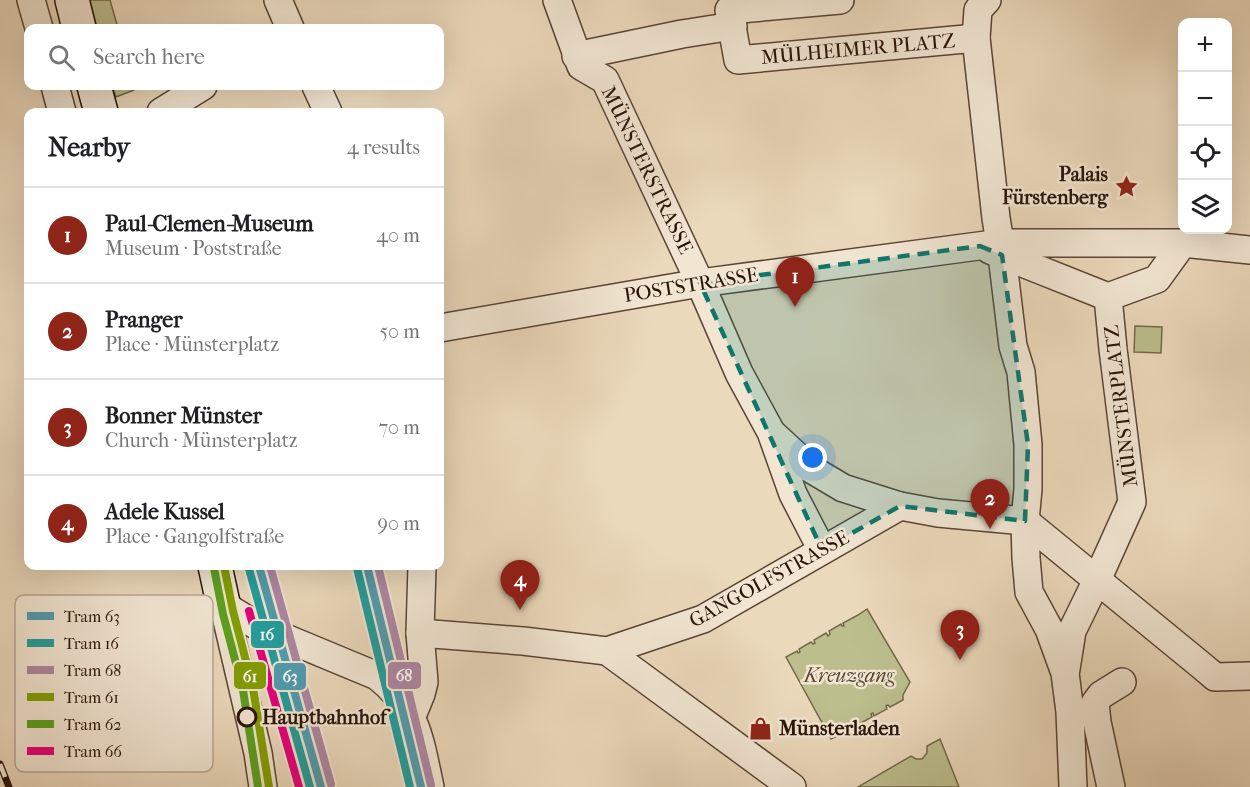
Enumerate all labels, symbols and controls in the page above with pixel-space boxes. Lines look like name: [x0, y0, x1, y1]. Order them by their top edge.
map controls: [1178, 18, 1232, 234]
button: +: [1178, 18, 1232, 72]
search box: [24, 24, 444, 90]
street label: MÜLHEIMER PLATZ: [760, 28, 957, 69]
icon: search: [45, 41, 78, 74]
text: Search here: [93, 44, 205, 70]
button: −: [1178, 72, 1232, 126]
street label: MÜNSTERSTRASSE: [596, 82, 698, 258]
button: locate: [1178, 126, 1232, 180]
text: Nearby: [48, 132, 130, 163]
text: 4 results: [347, 136, 420, 159]
place label: Palais Fürstenberg: [1001, 163, 1109, 209]
place icon: Palais Fürstenberg: [1113, 173, 1139, 199]
button: layers: [1178, 180, 1232, 234]
text: Paul-Clemen-Museum: [105, 211, 314, 237]
text: 1: [64, 224, 71, 247]
text: 40 m: [376, 224, 420, 247]
text: Museum · Poststraße: [105, 237, 282, 260]
pin: 1: [776, 258, 814, 307]
street label: POSTSTRASSE: [622, 263, 760, 307]
text: Pranger: [105, 307, 183, 333]
text: 2: [62, 320, 73, 343]
text: 50 m: [379, 320, 420, 343]
street label: MÜNSTERPLATZ: [1099, 323, 1142, 489]
text: Place · Münsterplatz: [105, 333, 279, 356]
text: Bonner Münster: [105, 403, 262, 429]
text: 3: [63, 416, 72, 439]
text: 70 m: [378, 416, 420, 439]
text: Church · Münsterplatz: [105, 429, 298, 452]
your location: [798, 443, 827, 472]
pin: 2: [970, 480, 1010, 529]
text: Adele Kussel: [105, 499, 225, 525]
text: 4: [62, 512, 73, 535]
text: 90 m: [378, 512, 420, 535]
text: Place · Gangolfstraße: [105, 525, 284, 548]
street label: GANGOLFSTRASSE: [685, 526, 853, 632]
pin: 4: [500, 560, 540, 610]
legend: [15, 595, 213, 772]
text: Tram 63: [64, 607, 120, 626]
pin: 3: [940, 610, 980, 660]
line badge: 16: [250, 620, 285, 649]
text: 16: [260, 625, 274, 644]
text: Tram 16: [64, 634, 119, 653]
text: Tram 68: [64, 661, 121, 680]
line badge: 61: [233, 661, 267, 690]
line badge: 68: [387, 661, 422, 690]
line badge: 63: [273, 662, 307, 691]
park label: Kreuzgang: [802, 664, 895, 687]
text: 68: [396, 666, 412, 685]
text: 61: [243, 667, 257, 686]
text: 63: [282, 667, 298, 687]
text: Tram 61: [64, 688, 119, 707]
place label: Hauptbahnhof: [262, 706, 391, 729]
marker: Hauptbahnhof: [237, 707, 257, 727]
text: Tram 62: [64, 715, 122, 734]
shop icon: Münsterladen: [748, 715, 774, 741]
place label: Münsterladen: [778, 717, 900, 740]
text: Tram 66: [64, 742, 122, 761]

